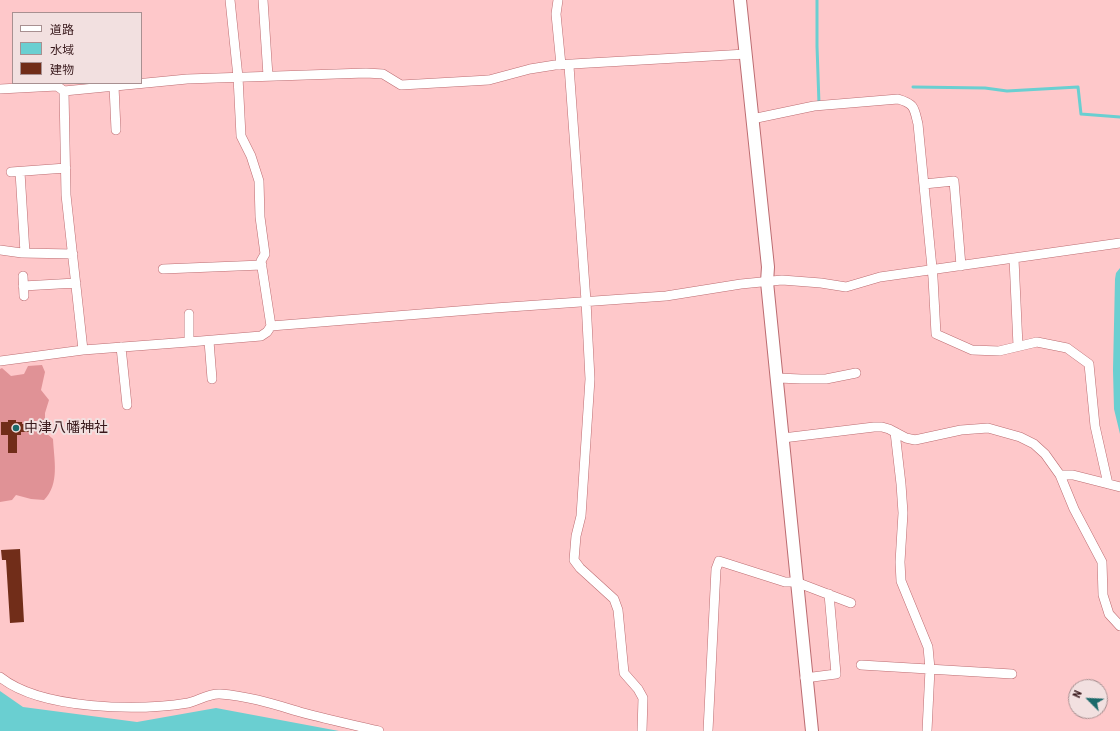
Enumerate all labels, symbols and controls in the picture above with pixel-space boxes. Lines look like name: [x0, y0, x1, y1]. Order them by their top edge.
legend: [12, 12, 142, 84]
text: 道路: [50, 23, 74, 37]
text: 水域: [50, 43, 74, 57]
text: 建物: [50, 63, 74, 77]
place label: 中津八幡神社: [24, 420, 108, 436]
marker: 中津八幡神社: [11, 423, 21, 433]
north arrow: [1068, 679, 1108, 719]
text: N: [1070, 689, 1085, 700]

